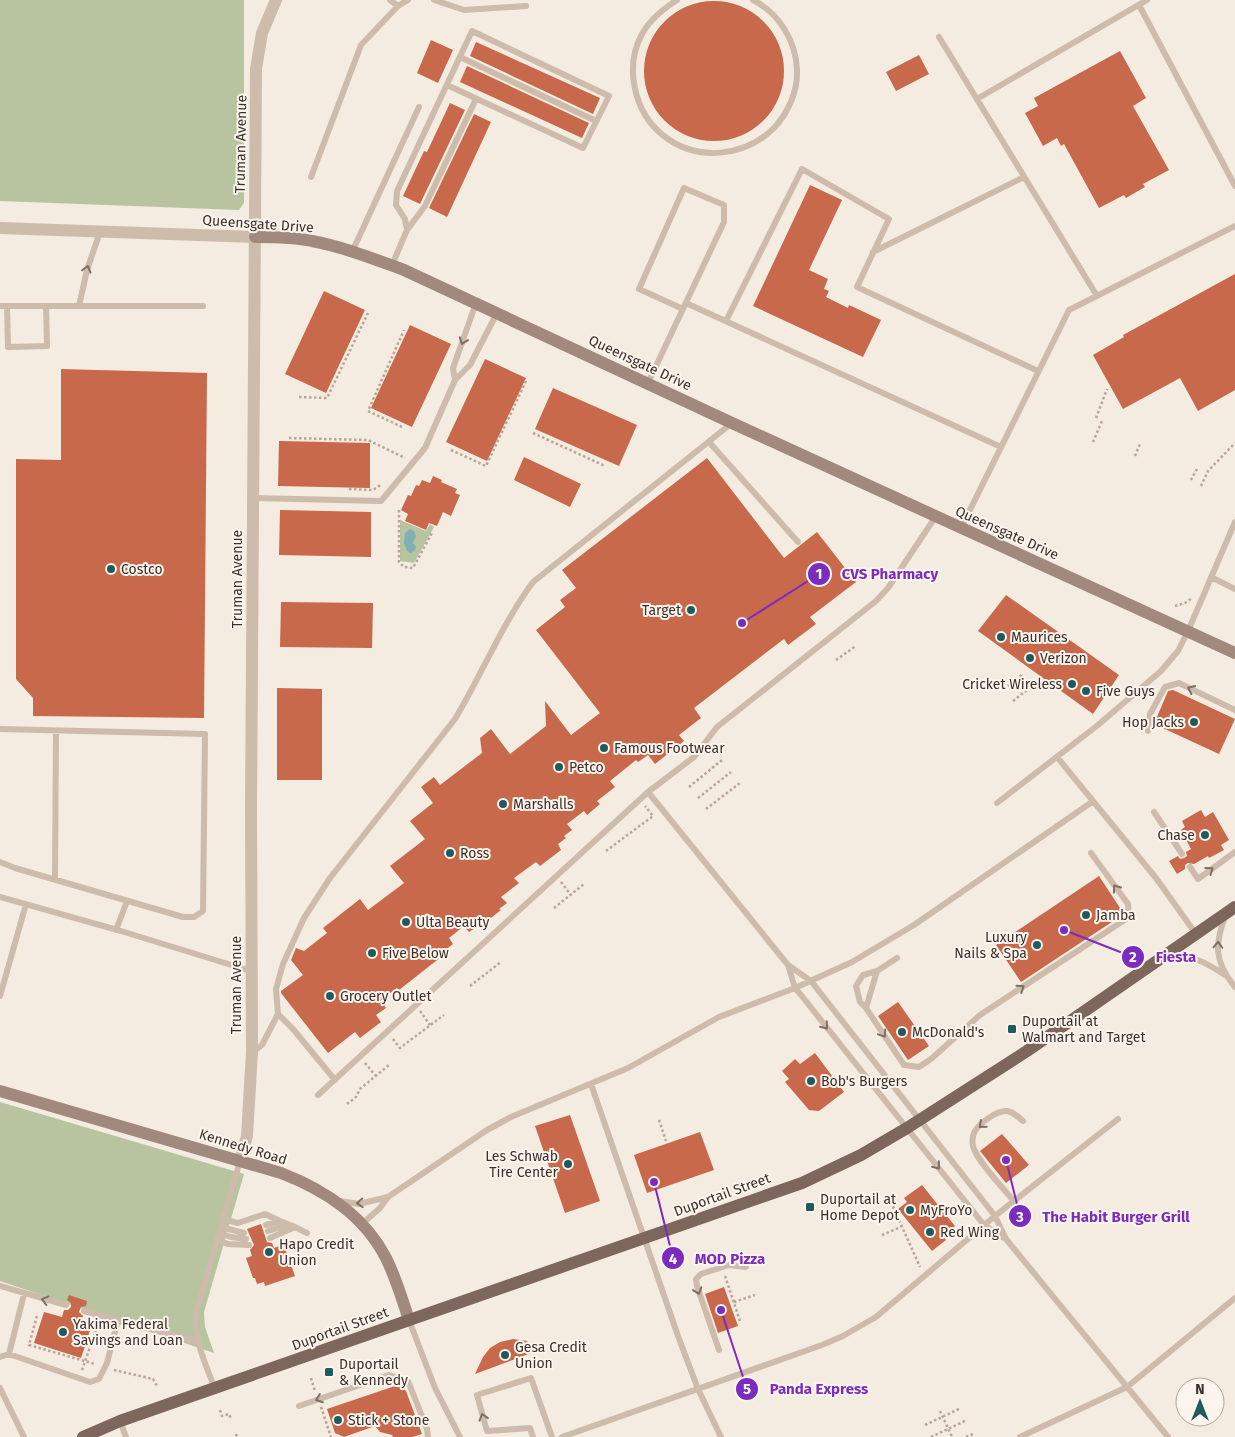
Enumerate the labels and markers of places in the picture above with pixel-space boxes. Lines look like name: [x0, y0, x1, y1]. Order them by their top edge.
callout: CVS Pharmacy: [807, 559, 948, 589]
place label: Costco: [121, 561, 163, 578]
marker: Costco: [105, 563, 117, 575]
place label: Target: [642, 602, 682, 619]
marker: Target: [685, 604, 697, 616]
place label: Maurices: [1011, 629, 1068, 646]
marker: Maurices: [995, 631, 1007, 643]
place label: Verizon: [1040, 650, 1087, 667]
marker: Verizon: [1024, 652, 1036, 664]
place label: Cricket Wireless: [962, 676, 1062, 693]
marker: Cricket Wireless: [1066, 678, 1078, 690]
place label: Five Guys: [1096, 683, 1155, 700]
marker: Five Guys: [1080, 685, 1092, 697]
place label: Hop Jacks: [1122, 714, 1184, 731]
marker: Hop Jacks: [1188, 716, 1200, 728]
place label: Famous Footwear: [614, 740, 725, 757]
marker: Famous Footwear: [598, 742, 610, 754]
place label: Petco: [569, 759, 604, 776]
marker: Petco: [553, 761, 565, 773]
place label: Marshalls: [513, 796, 574, 813]
marker: Marshalls: [497, 798, 509, 810]
place label: Chase: [1157, 827, 1195, 844]
marker: Chase: [1199, 829, 1211, 841]
place label: Ross: [460, 845, 490, 862]
marker: Ross: [444, 847, 456, 859]
place label: Jamba: [1096, 907, 1136, 924]
marker: Jamba: [1080, 909, 1092, 921]
place label: Ulta Beauty: [416, 914, 489, 931]
marker: Ulta Beauty: [400, 916, 412, 928]
place label: Luxury Nails & Spa: [954, 929, 1027, 962]
marker: Luxury Nails & Spa: [1031, 939, 1043, 951]
callout: Fiesta: [1121, 942, 1206, 972]
place label: Five Below: [382, 945, 449, 962]
marker: Five Below: [366, 947, 378, 959]
place label: Grocery Outlet: [340, 988, 432, 1005]
marker: Grocery Outlet: [324, 990, 336, 1002]
place label: Duportail at Walmart and Target: [1022, 1013, 1146, 1046]
marker: Duportail at Walmart and Target: [1006, 1023, 1018, 1035]
place label: McDonald's: [912, 1024, 985, 1041]
marker: McDonald's: [896, 1026, 908, 1038]
place label: Bob's Burgers: [821, 1073, 908, 1090]
marker: Bob's Burgers: [805, 1075, 817, 1087]
place label: Les Schwab Tire Center: [485, 1148, 559, 1181]
marker: Les Schwab Tire Center: [562, 1158, 574, 1170]
place label: Duportail at Home Depot: [820, 1191, 900, 1224]
marker: Duportail at Home Depot: [804, 1201, 816, 1213]
callout: The Habit Burger Grill: [1007, 1201, 1200, 1231]
place label: MyFroYo: [920, 1202, 972, 1219]
marker: MyFroYo: [904, 1204, 916, 1216]
place label: Red Wing: [940, 1224, 1000, 1241]
marker: Red Wing: [924, 1226, 936, 1238]
place label: Hapo Credit Union: [279, 1236, 355, 1269]
callout: MOD Pizza: [660, 1243, 775, 1273]
marker: Hapo Credit Union: [263, 1246, 275, 1258]
place label: Yakima Federal Savings and Loan: [73, 1316, 183, 1349]
marker: Yakima Federal Savings and Loan: [57, 1326, 69, 1338]
place label: Gesa Credit Union: [515, 1339, 588, 1372]
marker: Gesa Credit Union: [499, 1349, 511, 1361]
place label: Duportail & Kennedy: [339, 1356, 408, 1389]
marker: Duportail & Kennedy: [323, 1366, 335, 1378]
callout: Panda Express: [735, 1374, 878, 1404]
place label: Stick + Stone: [348, 1412, 429, 1429]
marker: Stick + Stone: [332, 1414, 344, 1426]

